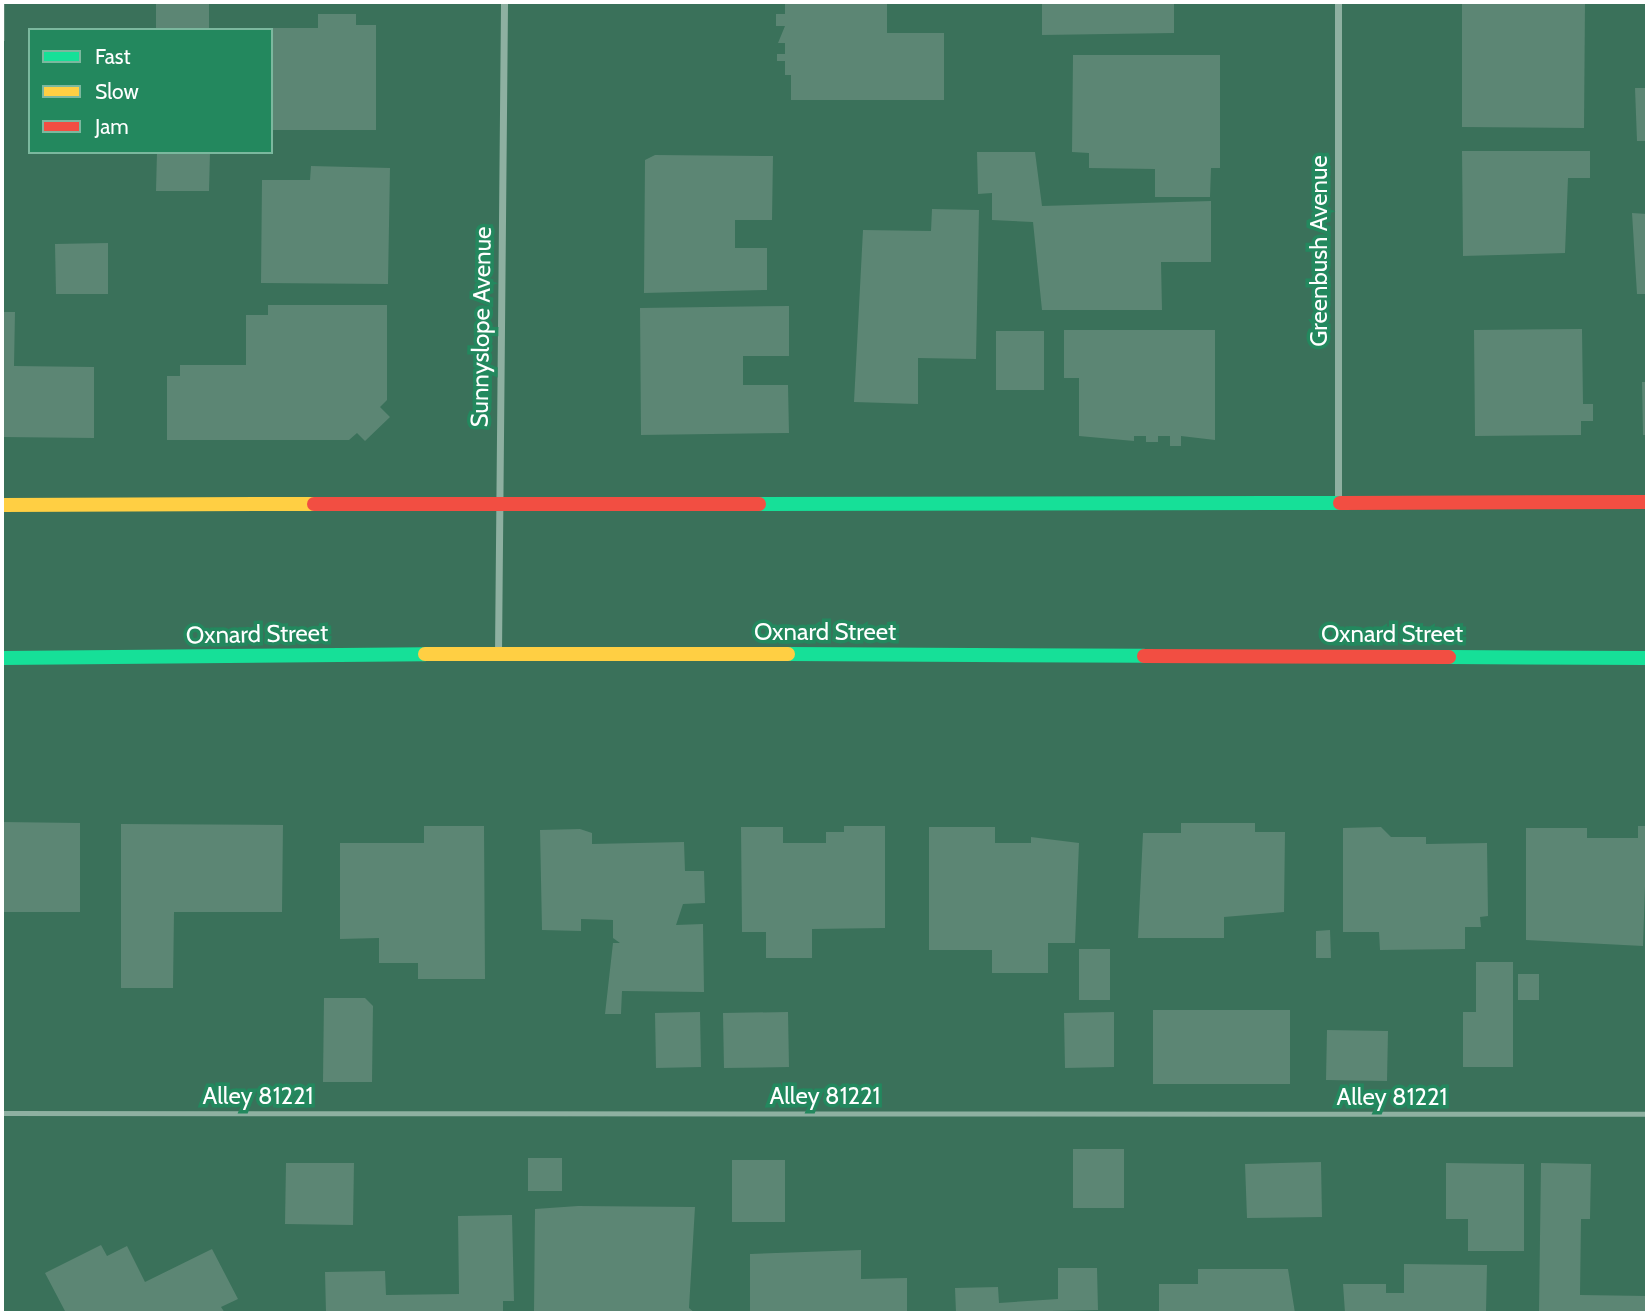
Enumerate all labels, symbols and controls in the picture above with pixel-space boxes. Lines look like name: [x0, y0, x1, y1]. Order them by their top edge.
legend: [28, 28, 273, 154]
text: Fast: [95, 44, 131, 69]
text: Slow: [95, 79, 139, 104]
text: Jam: [95, 114, 129, 139]
street label: Greenbush Avenue: [1305, 155, 1333, 347]
street label: Sunnyslope Avenue: [465, 226, 497, 428]
street label: Oxnard Street: [186, 618, 328, 650]
street label: Oxnard Street: [754, 618, 896, 646]
street label: Oxnard Street: [1321, 620, 1463, 648]
street label: Alley 81221: [203, 1082, 313, 1110]
street label: Alley 81221: [770, 1082, 880, 1110]
street label: Alley 81221: [1337, 1083, 1447, 1111]

